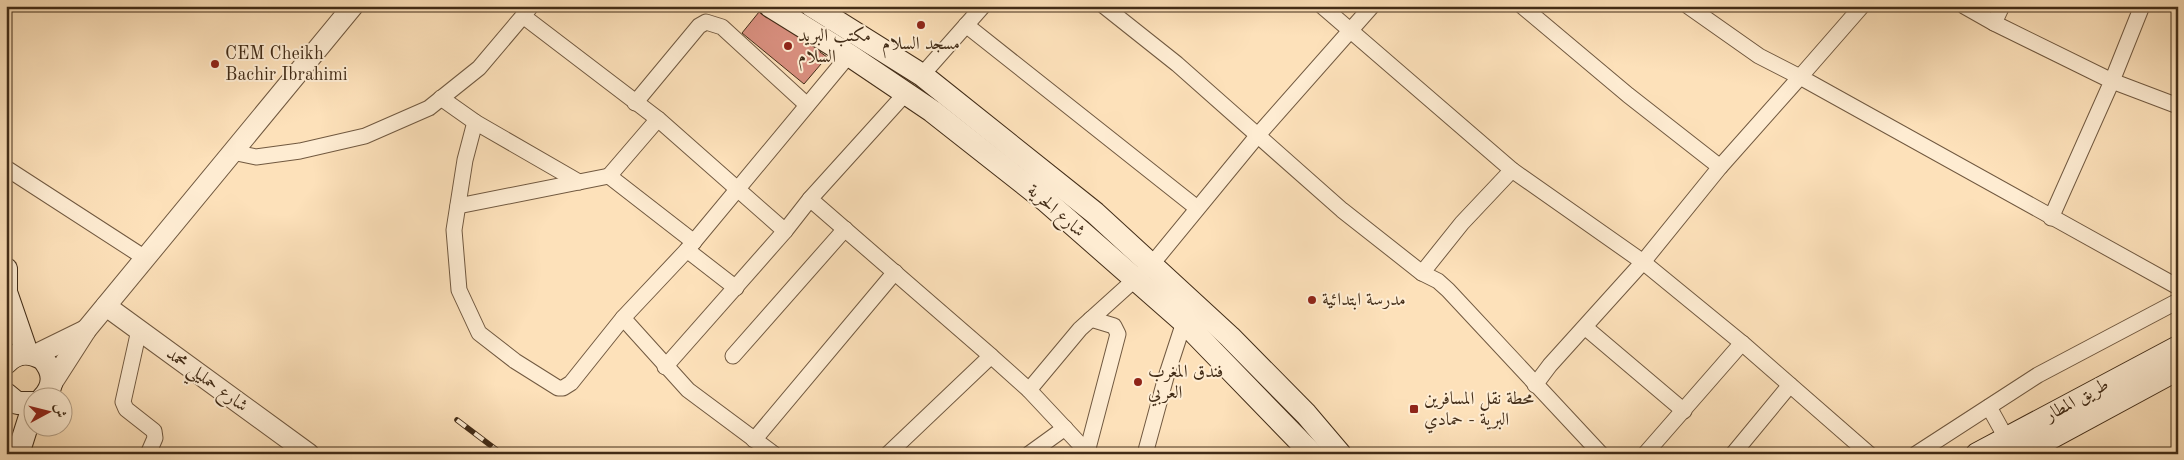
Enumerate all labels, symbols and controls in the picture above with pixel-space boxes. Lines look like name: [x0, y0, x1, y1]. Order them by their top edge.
marker: مسجد السلام: [915, 19, 927, 31]
place label: مكتب البريد السلام: [798, 26, 871, 72]
place label: مسجد السلام: [882, 35, 960, 59]
marker: مكتب البريد السلام: [782, 40, 794, 52]
place label: CEM Cheikh Bachir Ibrahimi: [225, 45, 348, 84]
marker: CEM Cheikh Bachir Ibrahimi: [209, 58, 221, 70]
street label: شارع الحرية: [1020, 181, 1088, 245]
place label: مدرسة ابتدائية: [1322, 291, 1406, 310]
marker: مدرسة ابتدائية: [1306, 294, 1318, 306]
street label: شارع حمليلي محمد: [159, 345, 251, 421]
place label: فندق المغرب العربي: [1148, 363, 1223, 407]
street label: طريق المطار: [2041, 375, 2113, 427]
marker: فندق المغرب العربي: [1132, 376, 1144, 388]
north arrow: [22, 388, 72, 438]
place label: محطة نقل المسافرين البرية - حمادي: [1424, 390, 1534, 434]
text: ش: [52, 403, 68, 418]
marker: محطة نقل المسافرين البرية - حمادي: [1408, 403, 1420, 415]

